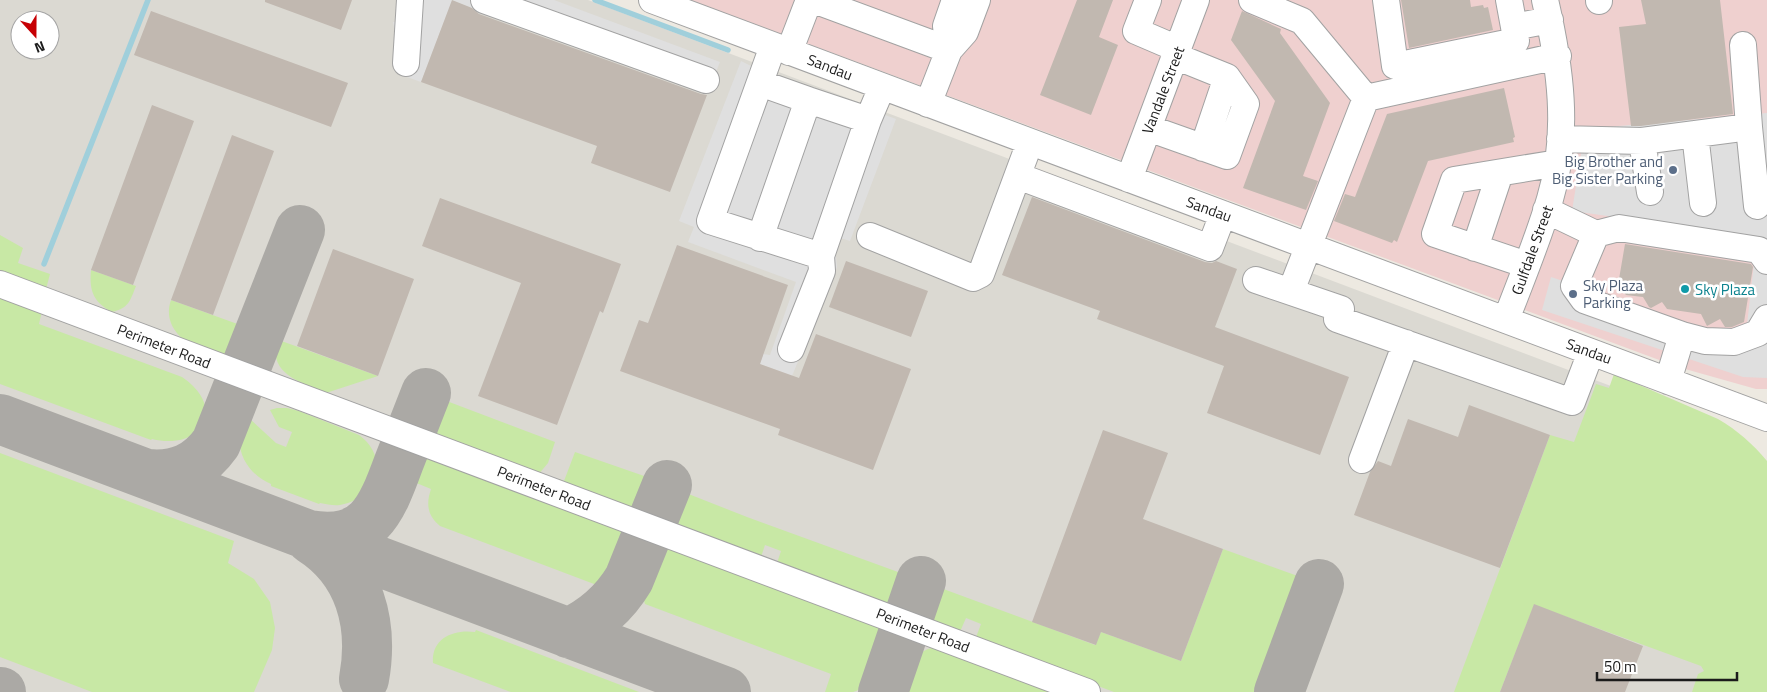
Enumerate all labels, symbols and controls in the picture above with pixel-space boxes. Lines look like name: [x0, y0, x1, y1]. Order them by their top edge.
north arrow: [10, 10, 60, 60]
text: N: [32, 36, 48, 59]
street label: Vandale Street: [1136, 42, 1191, 137]
street label: Sandau: [804, 48, 856, 86]
place label: Big Brother and Big Sister Parking: [1552, 150, 1663, 190]
marker: Big Brother and Big Sister Parking: [1667, 164, 1679, 176]
street label: Sandau: [1183, 190, 1235, 228]
street label: Gulfdale Street: [1505, 201, 1559, 298]
place label: Sky Plaza Parking: [1583, 274, 1644, 314]
place label: Sky Plaza: [1695, 278, 1756, 301]
marker: Sky Plaza: [1679, 283, 1691, 295]
marker: Sky Plaza Parking: [1567, 288, 1579, 300]
street label: Perimeter Road: [114, 318, 214, 374]
street label: Sandau: [1563, 332, 1615, 370]
street label: Perimeter Road: [494, 460, 594, 516]
street label: Perimeter Road: [873, 602, 973, 658]
scale bar: [1597, 650, 1737, 682]
text: 50 m: [1604, 655, 1637, 678]

